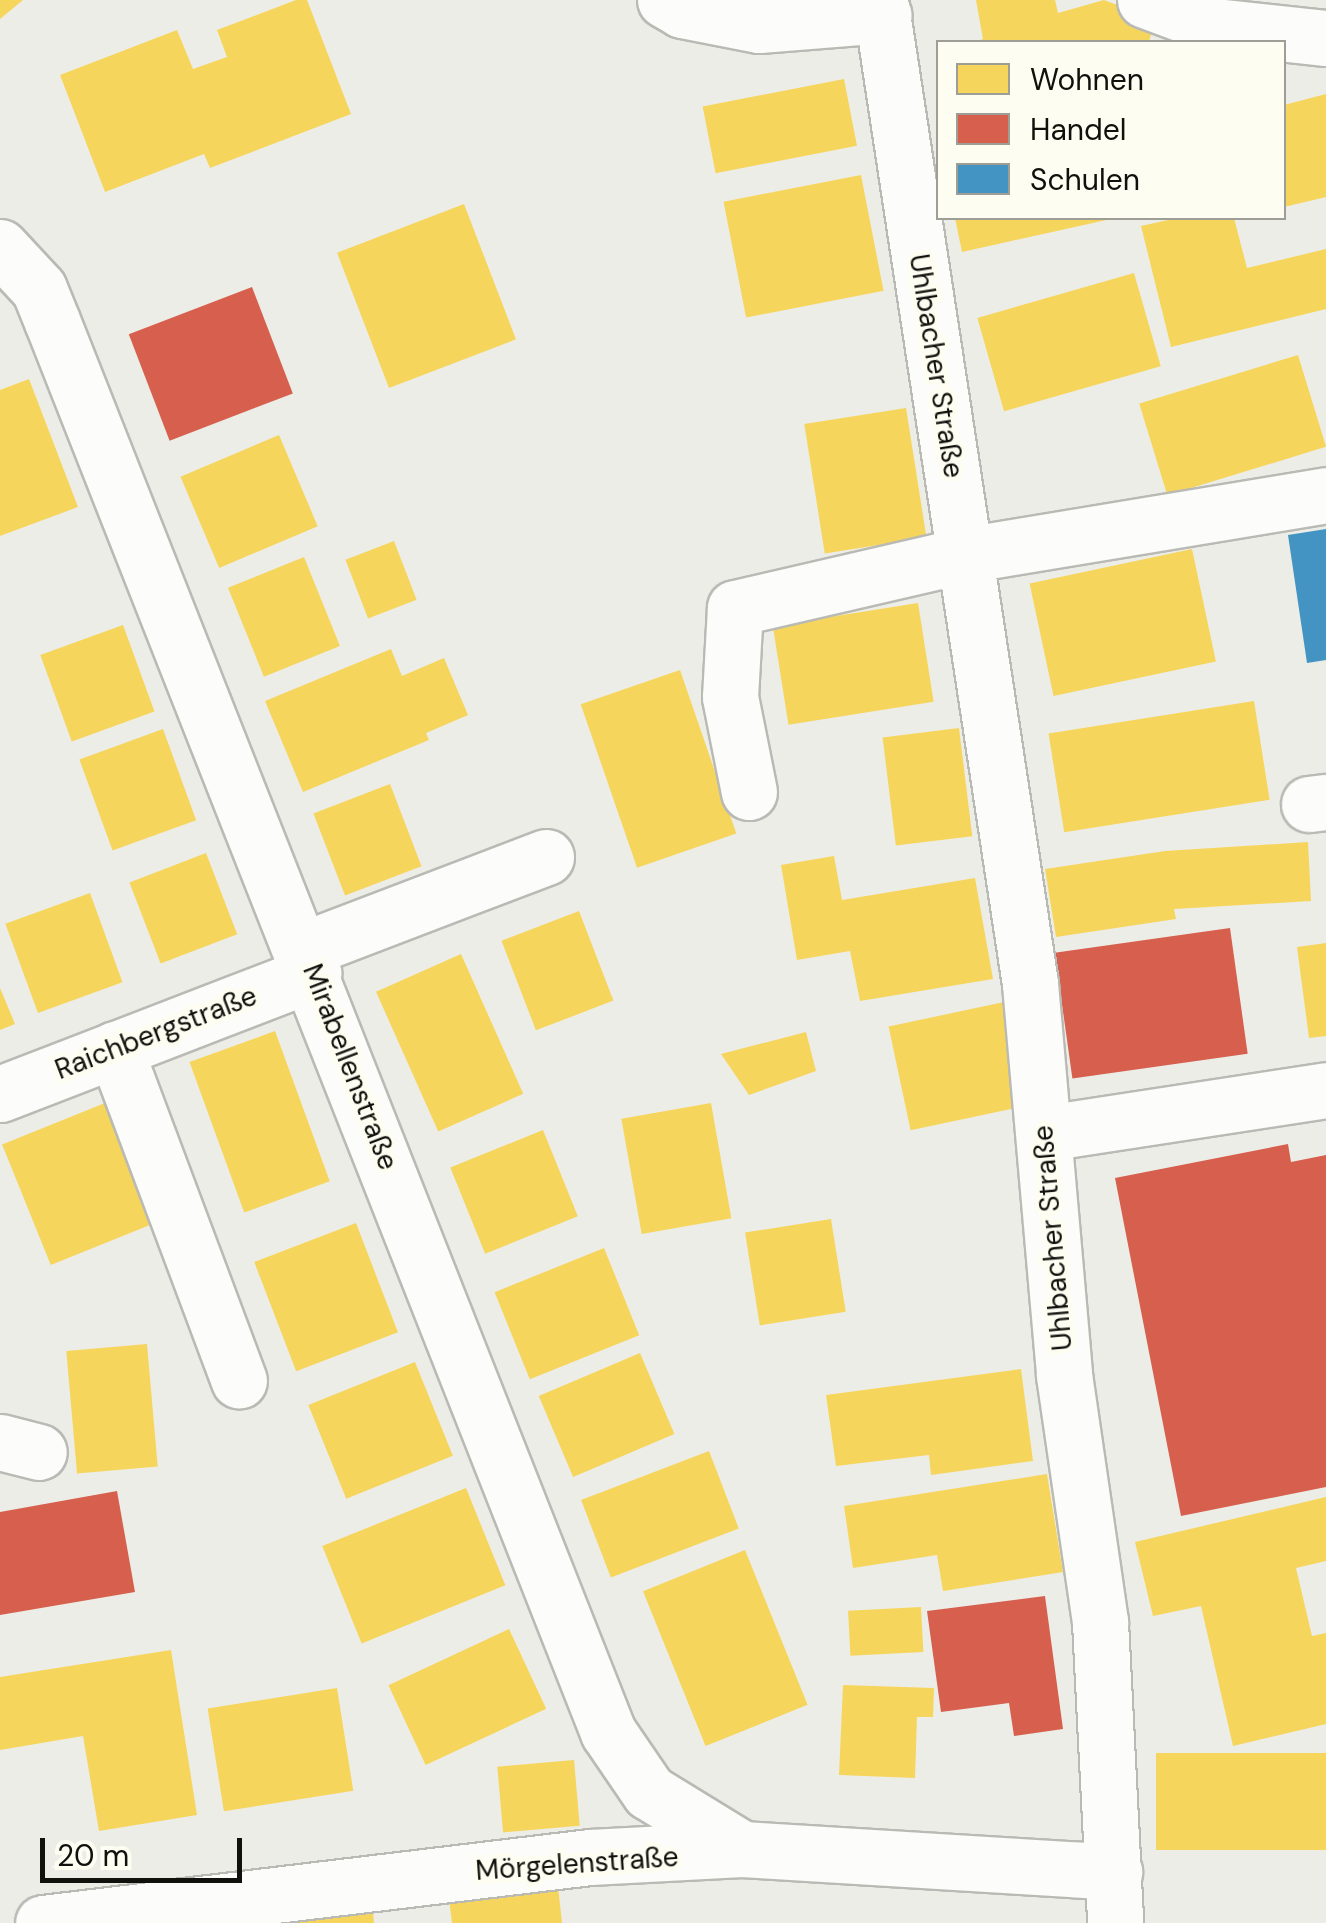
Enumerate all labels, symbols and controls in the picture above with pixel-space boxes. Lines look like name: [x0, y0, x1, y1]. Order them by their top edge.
legend: [936, 40, 1286, 220]
text: Wohnen: [1030, 60, 1144, 99]
text: Handel: [1030, 110, 1127, 149]
text: Schulen: [1030, 160, 1140, 199]
street label: Uhlbacher Straße: [902, 252, 970, 480]
street label: Mirabellenstraße: [295, 959, 405, 1175]
street label: Raichbergstraße: [50, 979, 262, 1087]
street label: Uhlbacher Straße: [1026, 1124, 1080, 1352]
scale bar: [45, 1818, 248, 1880]
text: 20 m: [57, 1836, 129, 1875]
street label: Mörgelenstraße: [474, 1840, 680, 1888]

